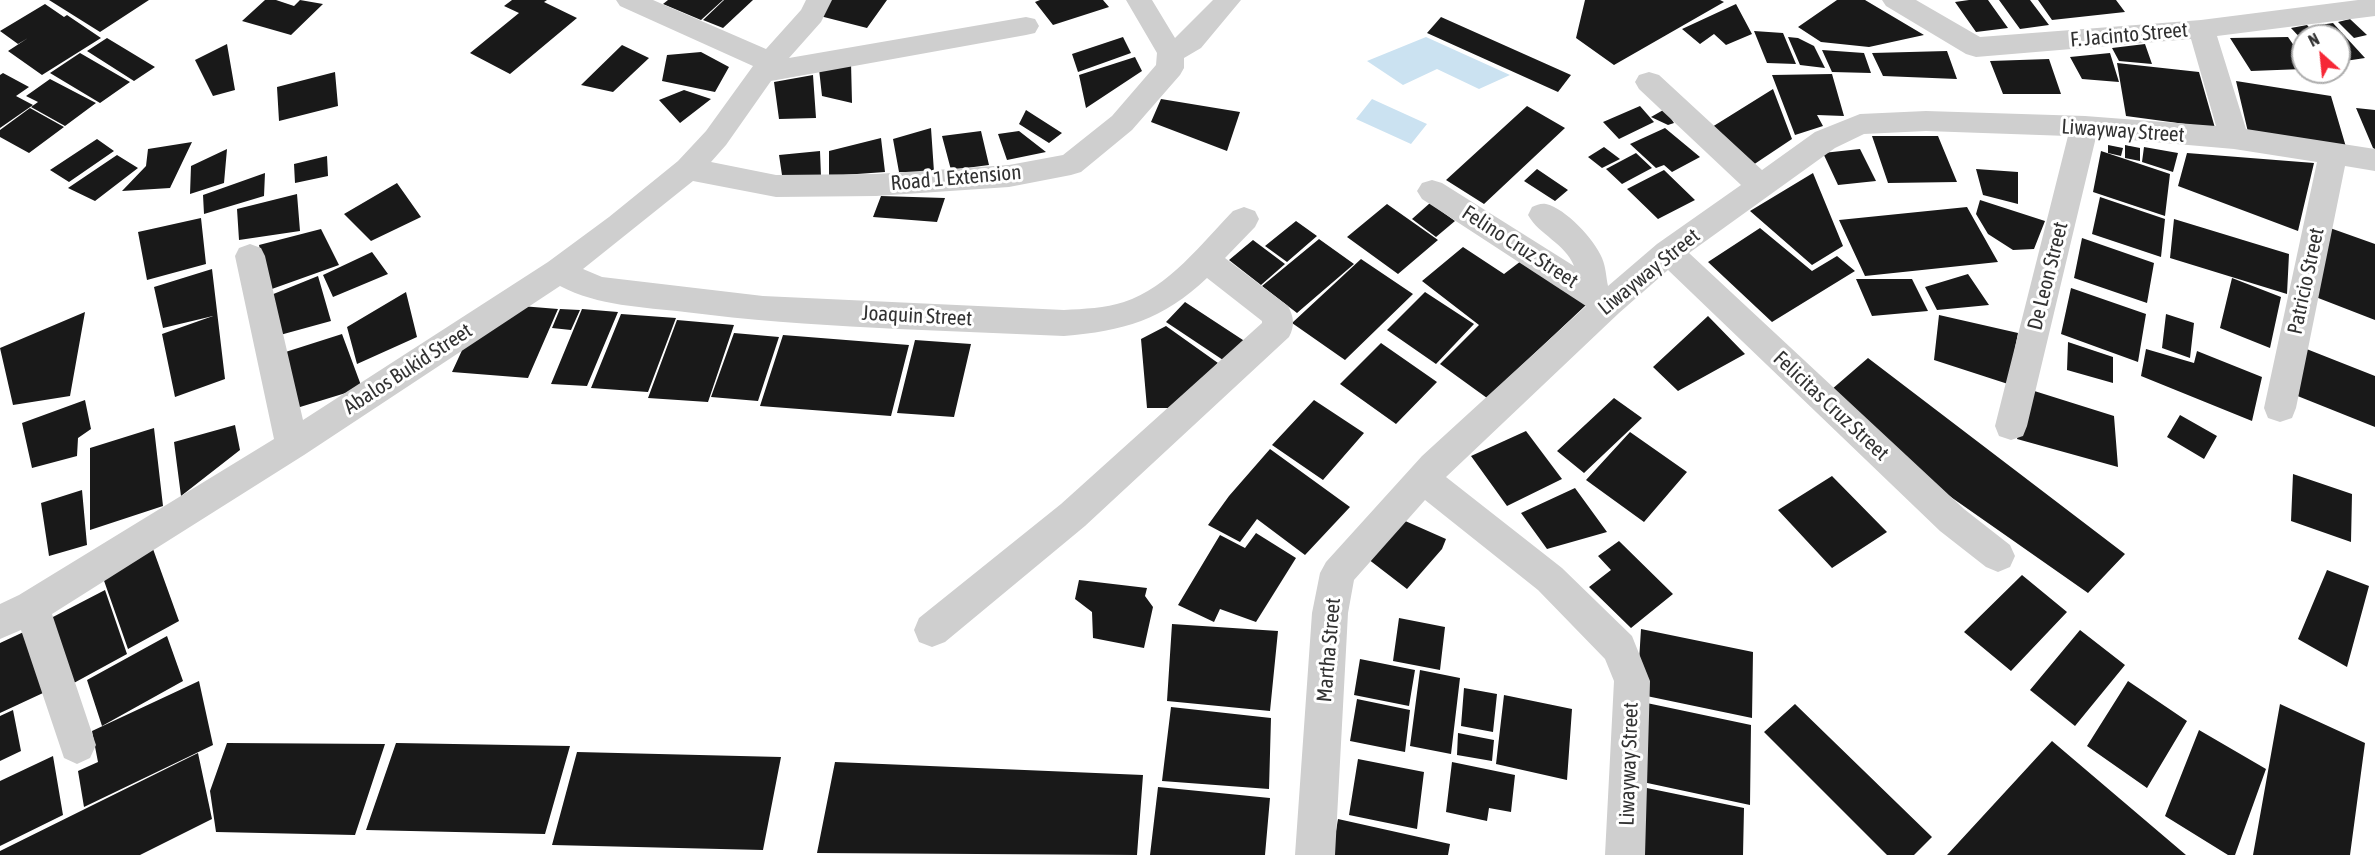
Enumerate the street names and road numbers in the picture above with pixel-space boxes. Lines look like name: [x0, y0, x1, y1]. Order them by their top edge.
street label: F. Jacinto Street: [2069, 17, 2189, 53]
street label: Liwayway Street: [2061, 114, 2185, 148]
street label: Road 1 Extension: [890, 160, 1022, 196]
street label: Felino Cruz Street: [1457, 200, 1583, 294]
street label: De Leon Street: [2022, 219, 2074, 333]
street label: Liwayway Street: [1593, 223, 1705, 321]
street label: Patricio Street: [2282, 225, 2330, 337]
street label: Joaquin Street: [861, 301, 973, 331]
street label: Abalos Bukid Street: [339, 318, 477, 420]
street label: Felicitas Cruz Street: [1768, 346, 1894, 466]
street label: Martha Street: [1312, 597, 1346, 703]
street label: Liwayway Street: [1614, 702, 1644, 826]

